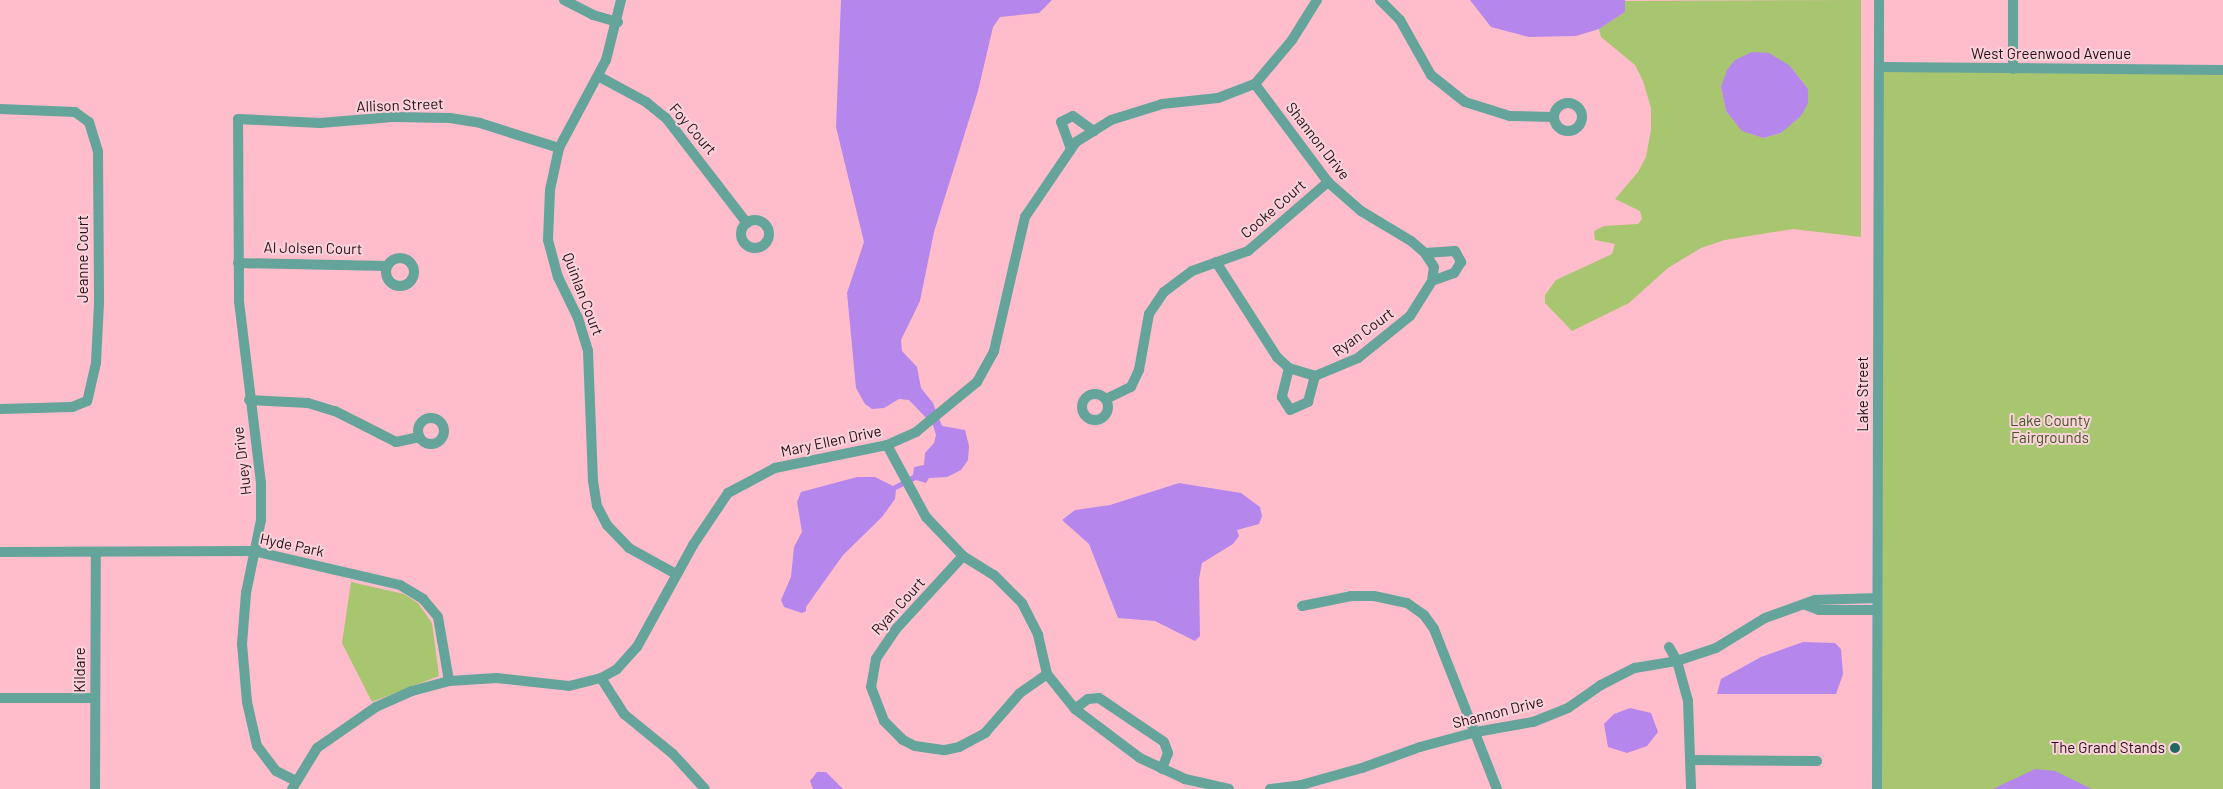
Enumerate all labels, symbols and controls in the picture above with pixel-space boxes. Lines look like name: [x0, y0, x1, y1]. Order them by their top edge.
street label: West Greenwood Avenue: [1971, 45, 2131, 63]
street label: Allison Street: [356, 94, 444, 116]
street label: Shannon Drive: [1282, 99, 1354, 183]
street label: Foy Court: [666, 100, 720, 158]
street label: Cooke Court: [1237, 176, 1309, 242]
street label: Jeanne Court: [74, 215, 92, 303]
street label: Al Jolsen Court: [264, 238, 362, 258]
street label: Quinlan Court: [559, 250, 607, 338]
street label: Ryan Court: [1329, 304, 1397, 360]
street label: Lake Street: [1854, 356, 1872, 432]
park label: Lake County Fairgrounds: [2010, 411, 2090, 446]
street label: Mary Ellen Drive: [779, 422, 883, 460]
street label: Huey Drive: [229, 426, 255, 496]
street label: Hyde Park: [258, 529, 326, 561]
street label: Ryan Court: [868, 574, 928, 638]
street label: Kildare: [71, 647, 89, 693]
street label: Shannon Drive: [1451, 692, 1545, 732]
place label: The Grand Stands: [2051, 739, 2165, 757]
marker: The Grand Stands: [2169, 742, 2181, 754]

